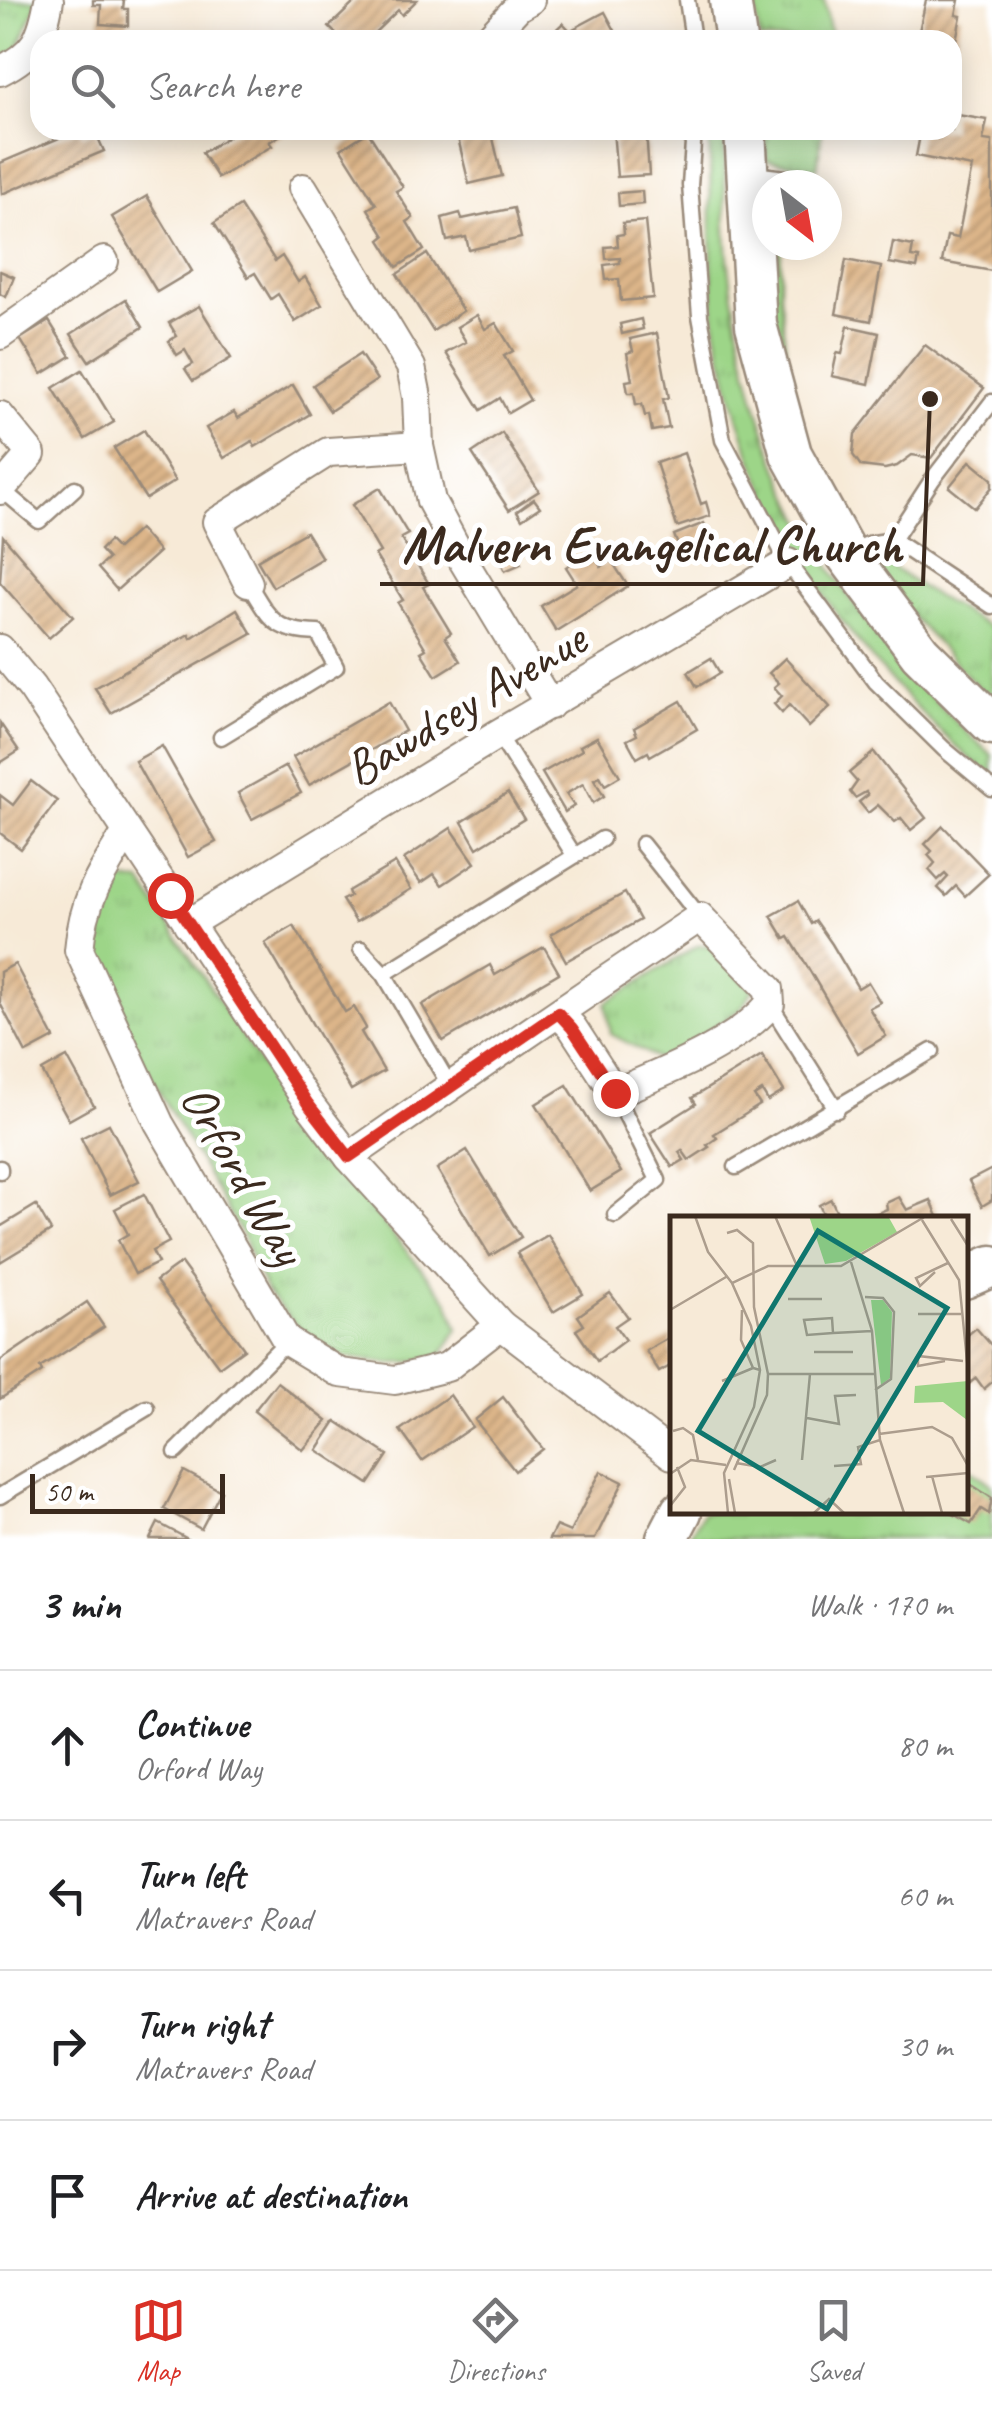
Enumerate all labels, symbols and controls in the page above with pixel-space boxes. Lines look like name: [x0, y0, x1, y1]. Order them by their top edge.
search box: [30, 30, 962, 140]
icon: search: [65, 58, 120, 113]
text: Search here: [145, 62, 300, 109]
north arrow: [752, 170, 842, 260]
callout: Malvern Evangelical Church: [380, 502, 923, 584]
text: Malvern Evangelical Church: [402, 512, 904, 578]
street label: Bawdsey Avenue: [333, 606, 599, 801]
route start: [148, 873, 194, 919]
route end: [593, 1071, 639, 1117]
street label: Orford Way: [166, 1073, 321, 1278]
inset map: [670, 1216, 967, 1514]
scale bar: [30, 1469, 225, 1514]
text: 50 m: [45, 1474, 93, 1509]
text: 3 min: [40, 1578, 120, 1631]
text: Walk · 170 m: [808, 1584, 952, 1625]
text: Continue: [135, 1701, 249, 1748]
icon: ahead: [40, 1718, 95, 1773]
text: 80 m: [898, 1725, 952, 1766]
text: Orford Way: [135, 1748, 262, 1789]
text: Turn left: [135, 1851, 245, 1898]
icon: left: [40, 1868, 95, 1923]
text: 60 m: [898, 1875, 952, 1916]
text: Matravers Road: [135, 1898, 312, 1939]
text: Turn right: [135, 2001, 269, 2048]
icon: right: [40, 2018, 95, 2073]
text: 30 m: [898, 2025, 952, 2066]
text: Matravers Road: [135, 2048, 312, 2089]
icon: arrive: [40, 2168, 95, 2223]
text: Arrive at destination: [135, 2172, 407, 2219]
tab: Map: [131, 2293, 186, 2388]
tab: Directions: [447, 2293, 545, 2388]
tab: Saved: [806, 2293, 861, 2388]

